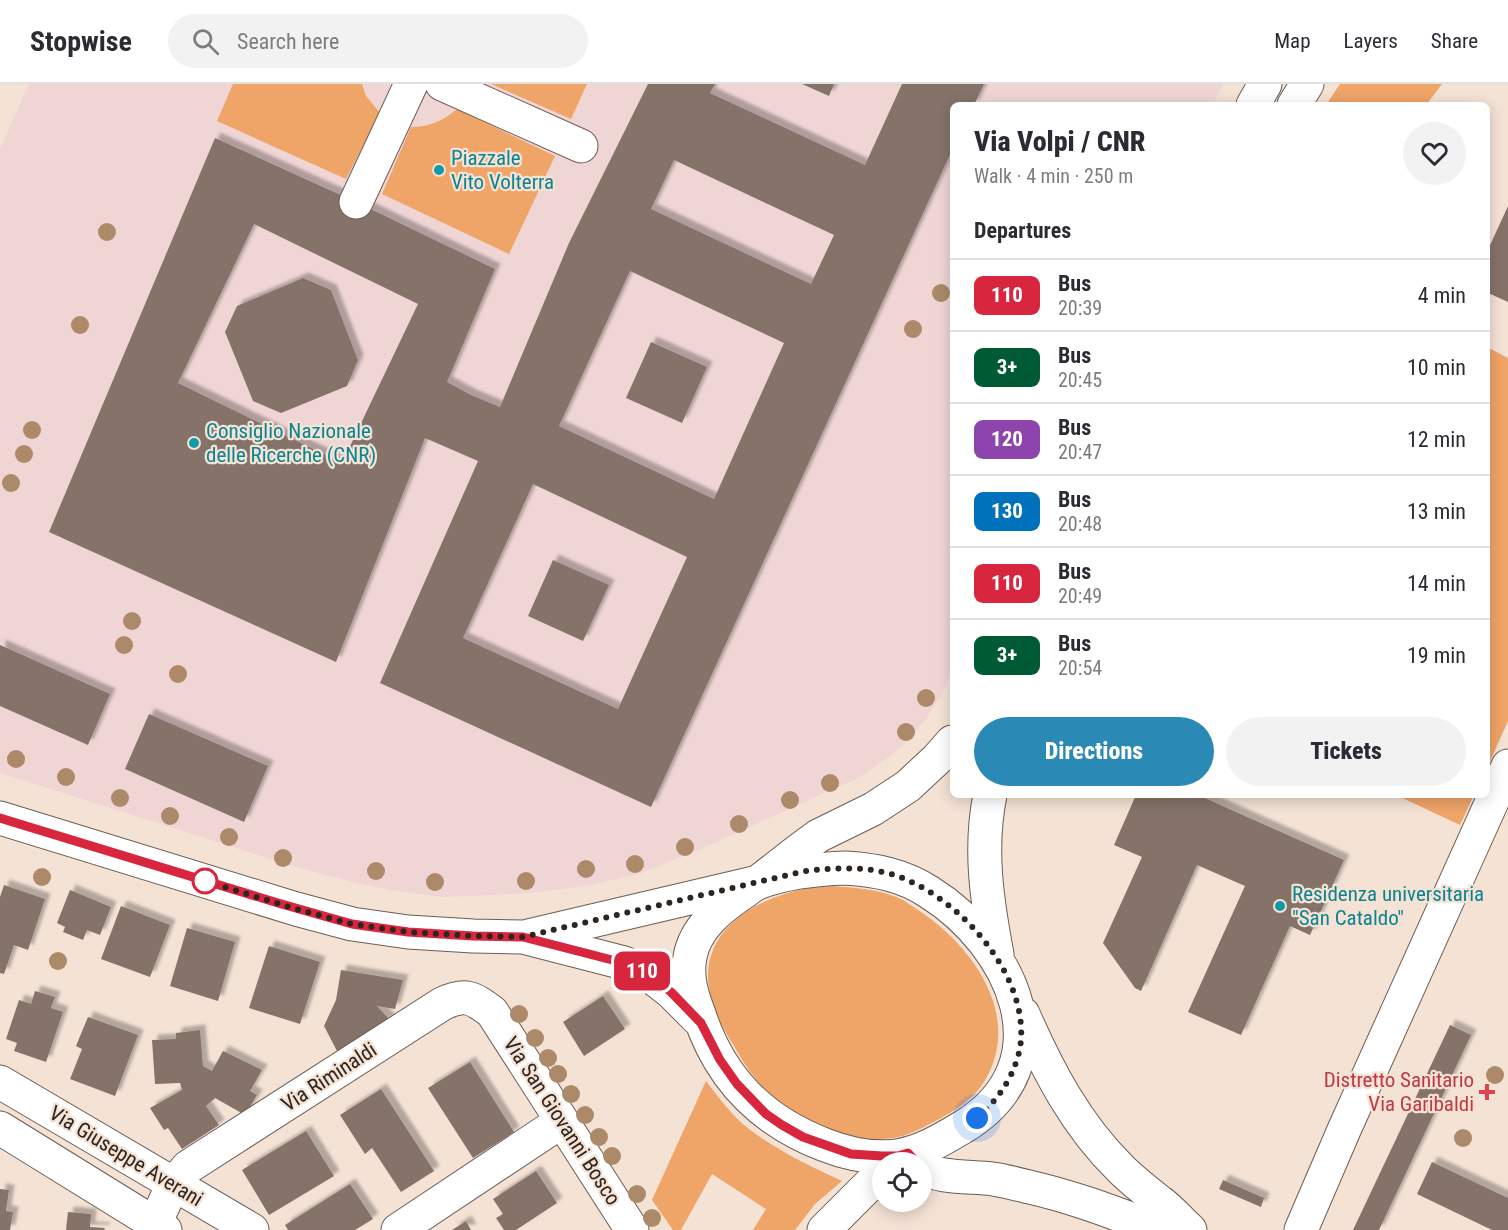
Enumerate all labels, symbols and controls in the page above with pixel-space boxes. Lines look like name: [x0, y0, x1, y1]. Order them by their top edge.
search box: [168, 14, 588, 68]
text: Stopwise: [30, 25, 132, 58]
icon: search: [189, 25, 222, 58]
text: Search here: [237, 29, 339, 54]
text: Map: [1274, 29, 1311, 53]
text: Layers: [1344, 29, 1398, 53]
text: Share: [1431, 29, 1478, 53]
button: heart: [1403, 122, 1466, 185]
text: Via Volpi / CNR: [974, 125, 1145, 158]
place label: Piazzale Vito Volterra: [451, 146, 554, 194]
marker: Piazzale Vito Volterra: [432, 163, 446, 177]
text: Walk · 4 min · 250 m: [974, 164, 1133, 188]
text: Departures: [974, 218, 1071, 243]
text: Bus: [1058, 271, 1091, 296]
text: 110: [991, 283, 1023, 307]
text: 4 min: [1418, 283, 1466, 308]
text: 20:39: [1058, 296, 1102, 320]
text: Bus: [1058, 343, 1091, 368]
text: 3+: [997, 355, 1017, 379]
text: 10 min: [1407, 355, 1466, 380]
text: 20:45: [1058, 368, 1102, 392]
text: Bus: [1058, 415, 1091, 440]
place label: Consiglio Nazionale delle Ricerche (CNR): [206, 419, 376, 467]
text: 120: [991, 427, 1023, 451]
text: 12 min: [1407, 427, 1466, 452]
marker: Consiglio Nazionale delle Ricerche (CNR): [187, 436, 201, 450]
text: 20:47: [1058, 440, 1102, 464]
text: Bus: [1058, 487, 1091, 512]
text: 130: [991, 499, 1023, 523]
text: 13 min: [1407, 499, 1466, 524]
text: 20:48: [1058, 512, 1102, 536]
text: Bus: [1058, 559, 1091, 584]
text: 110: [991, 571, 1023, 595]
text: 14 min: [1407, 571, 1466, 596]
text: 20:49: [1058, 584, 1102, 608]
text: Bus: [1058, 631, 1091, 656]
text: 3+: [997, 643, 1017, 667]
text: 19 min: [1407, 643, 1466, 668]
text: 20:54: [1058, 656, 1102, 680]
button: Directions: [974, 717, 1214, 786]
button: Tickets: [1226, 717, 1466, 786]
unlabelled marker: [192, 868, 218, 894]
place label: Residenza universitaria "San Cataldo": [1292, 882, 1484, 930]
marker: Residenza universitaria "San Cataldo": [1273, 899, 1287, 913]
line badge: 110: [608, 952, 676, 990]
text: 110: [626, 959, 658, 983]
street label: Via San Giovanni Bosco: [499, 1032, 625, 1210]
street label: Via Riminaldi: [277, 1037, 381, 1117]
place label: Distretto Sanitario Via Garibaldi: [1324, 1068, 1474, 1116]
marker: Distretto Sanitario Via Garibaldi: [1478, 1083, 1496, 1101]
street label: Via Giuseppe Averani: [45, 1101, 207, 1211]
your location: [962, 1103, 992, 1133]
map controls: [872, 1152, 932, 1212]
button: locate: [872, 1152, 932, 1212]

